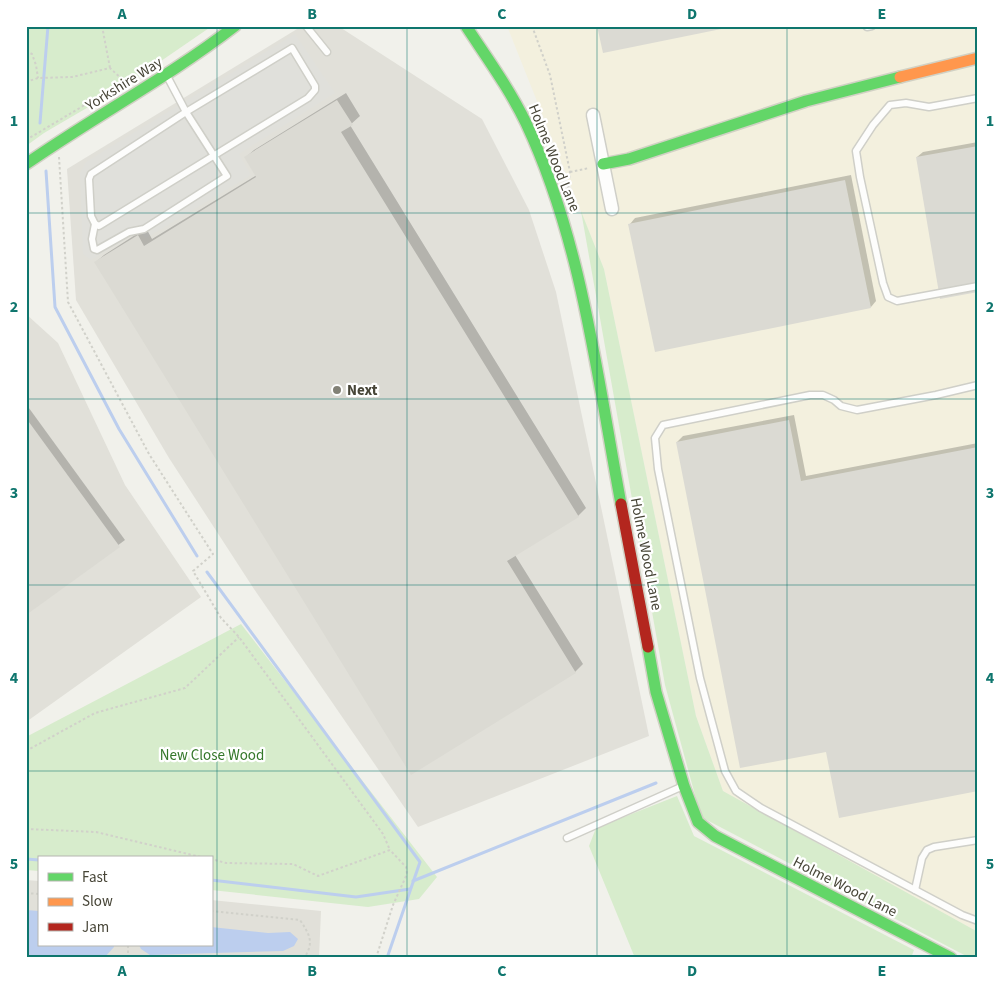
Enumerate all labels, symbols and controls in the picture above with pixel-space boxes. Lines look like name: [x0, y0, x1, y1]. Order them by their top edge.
text: A: [116, 3, 127, 25]
text: B: [307, 3, 317, 25]
text: C: [497, 3, 507, 25]
text: D: [687, 3, 697, 25]
text: E: [878, 3, 886, 25]
street label: Yorkshire Way: [81, 52, 166, 116]
street label: Holme Wood Lane: [523, 101, 585, 215]
text: 1: [10, 110, 18, 132]
text: 1: [986, 110, 994, 132]
text: 2: [10, 296, 18, 318]
text: 2: [986, 296, 994, 318]
place label: Next: [347, 380, 378, 401]
marker: Next: [331, 384, 343, 396]
text: 3: [10, 482, 18, 504]
text: 3: [986, 482, 994, 504]
street label: Holme Wood Lane: [625, 496, 667, 612]
text: 4: [10, 667, 19, 689]
text: 4: [986, 667, 995, 689]
park label: New Close Wood: [160, 745, 264, 766]
street label: Holme Wood Lane: [789, 852, 901, 922]
text: 5: [10, 853, 18, 875]
text: 5: [986, 853, 994, 875]
legend: [38, 856, 212, 946]
text: Fast: [82, 867, 108, 888]
text: Slow: [82, 891, 113, 912]
text: Jam: [82, 917, 109, 938]
text: A: [116, 960, 127, 982]
text: B: [307, 960, 317, 982]
text: C: [497, 960, 507, 982]
text: D: [687, 960, 697, 982]
text: E: [878, 960, 886, 982]

